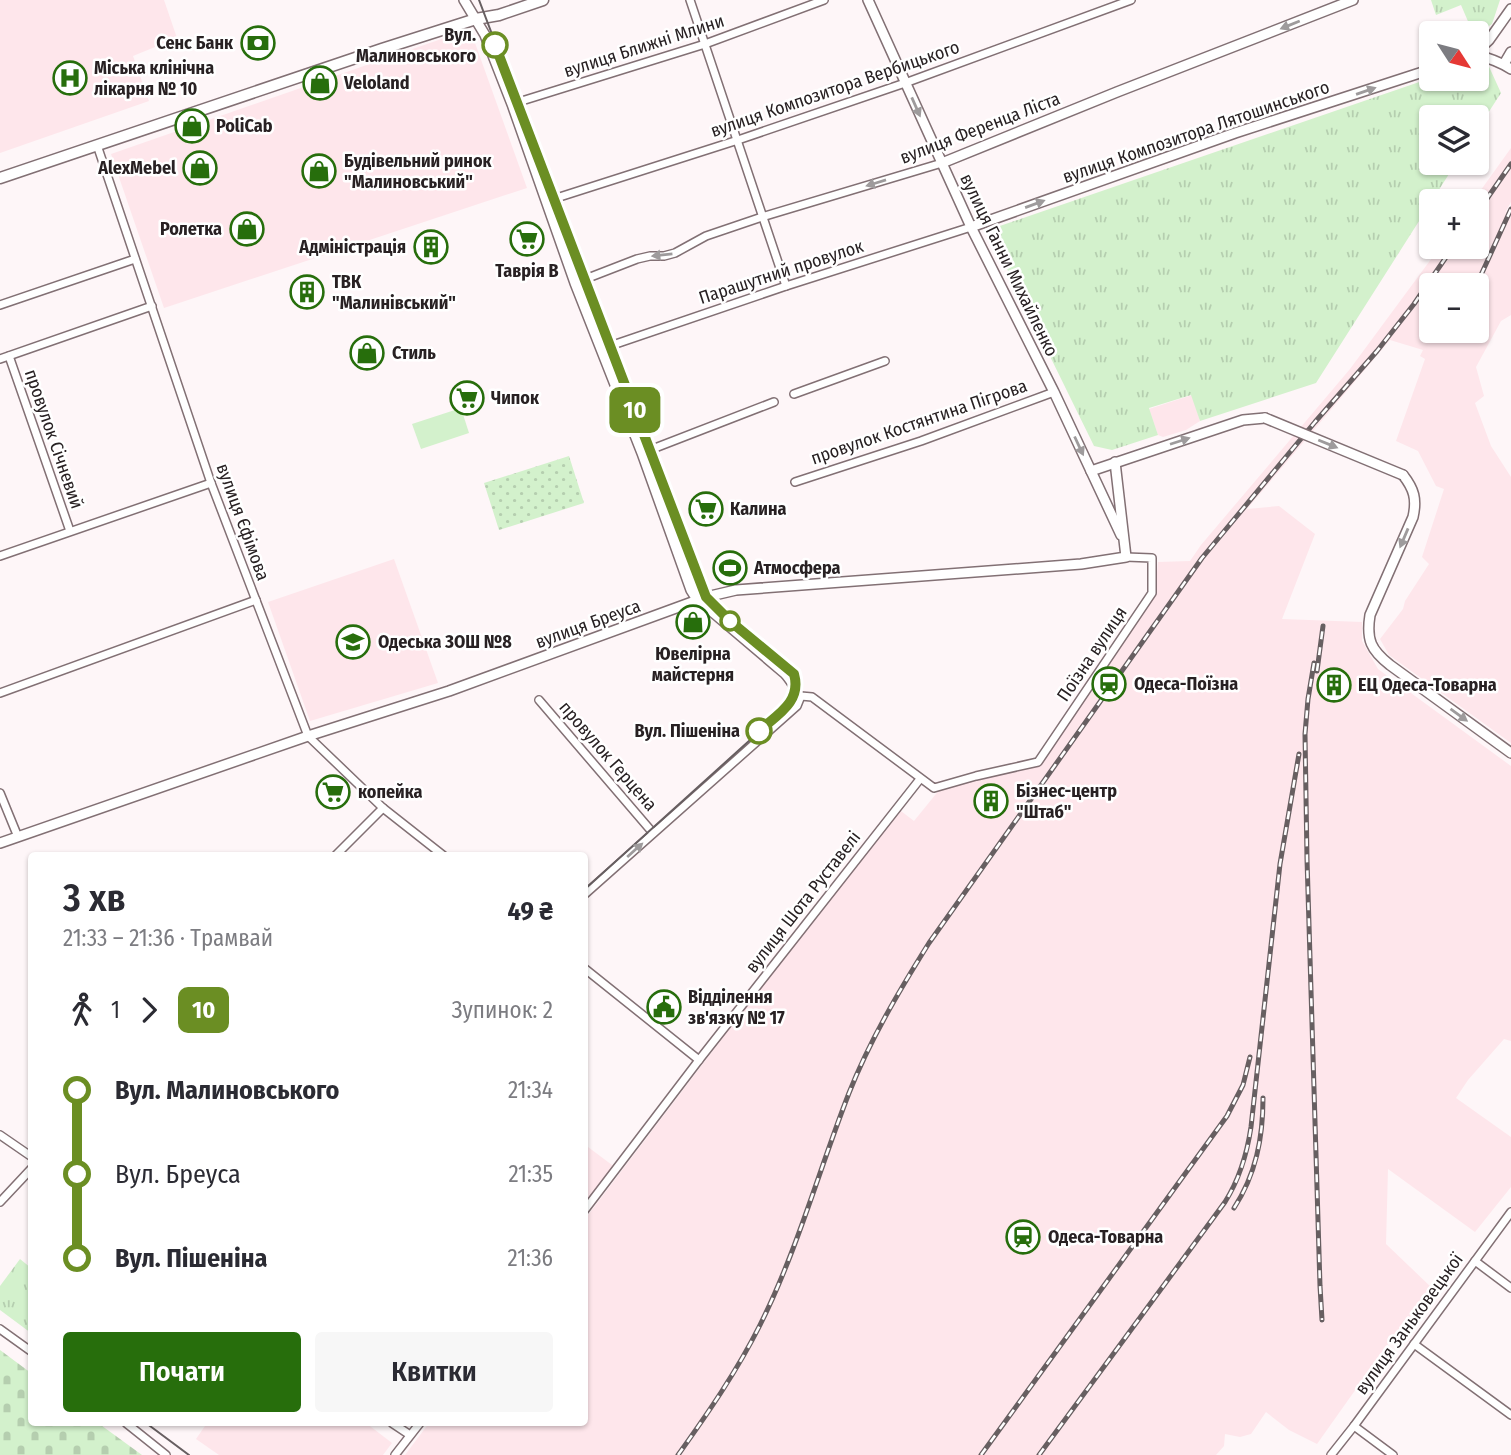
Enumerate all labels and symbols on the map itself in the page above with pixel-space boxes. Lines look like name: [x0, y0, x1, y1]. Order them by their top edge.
street label: вулиця Ближні Млини: [561, 10, 727, 82]
one-way arrow: [1279, 20, 1300, 31]
north arrow: [1419, 21, 1489, 91]
bank icon: Сенс Банк: [239, 24, 277, 62]
place label: Вул. Малиновського: [356, 24, 476, 67]
place label: Сенс Банк: [156, 32, 234, 54]
marker: Вул. Малиновського: [482, 32, 508, 58]
street label: вулиця Композитора Вербицького: [708, 36, 962, 142]
place label: Міська клінічна лікарня № 10: [94, 57, 214, 100]
hospital icon: Міська клінічна лікарня № 10: [51, 59, 89, 97]
shop icon: Veloland: [301, 64, 339, 102]
place label: Veloland: [343, 72, 410, 94]
street label: вулиця Композитора Лятошинського: [1060, 76, 1332, 188]
one-way arrow: [1356, 85, 1377, 95]
street label: вулиця Ференца Ліста: [897, 87, 1063, 169]
one-way arrow: [910, 97, 922, 117]
shop icon: PoliCab: [173, 107, 211, 145]
place label: PoliCab: [216, 115, 273, 137]
shop icon: AlexMebel: [181, 149, 219, 187]
place label: Будівельний ринок "Малиновський": [344, 150, 493, 193]
shop icon: Будівельний ринок "Малиновський": [300, 152, 338, 190]
place label: AlexMebel: [97, 157, 176, 179]
street label: вулиця Ганни Михайленко: [955, 170, 1063, 360]
one-way arrow: [865, 178, 886, 188]
one-way arrow: [1025, 198, 1046, 209]
shop icon: Ролетка: [228, 210, 266, 248]
place label: Ролетка: [160, 218, 222, 240]
supermarket icon: Таврія В: [508, 220, 546, 258]
building icon: Адміністрація: [412, 228, 450, 266]
street label: Парашутний провулок: [696, 235, 867, 309]
place label: Адміністрація: [298, 236, 406, 258]
one-way arrow: [651, 250, 673, 261]
place label: Таврія В: [495, 260, 559, 282]
place label: ТВК "Малинівський": [332, 271, 456, 314]
building icon: ТВК "Малинівський": [288, 273, 326, 311]
shop icon: Стиль: [348, 334, 386, 372]
place label: Стиль: [392, 342, 436, 364]
street label: провулок Січневий: [20, 366, 88, 512]
street label: провулок Костянтина Пігрова: [808, 375, 1030, 469]
supermarket icon: Чипок: [448, 379, 486, 417]
place label: Чипок: [491, 387, 540, 409]
line badge: 10: [604, 387, 666, 433]
one-way arrow: [1170, 435, 1191, 445]
one-way arrow: [1073, 436, 1085, 456]
one-way arrow: [1318, 439, 1339, 450]
street label: вулиця Єфімова: [212, 460, 274, 584]
supermarket icon: Калина: [687, 490, 725, 528]
place label: Калина: [730, 498, 787, 520]
one-way arrow: [1398, 528, 1410, 548]
sports icon: Атмосфера: [711, 549, 749, 587]
place label: Атмосфера: [753, 557, 841, 579]
street label: вулиця Бреуса: [532, 595, 644, 653]
street label: Поїзна вулиця: [1052, 602, 1132, 706]
shop icon: Ювелірна майстерня: [674, 603, 712, 641]
unlabelled marker: [720, 611, 740, 631]
school or university icon: Одеська ЗОШ №8: [334, 623, 372, 661]
place label: Одеська ЗОШ №8: [378, 631, 512, 653]
place label: Ювелірна майстерня: [652, 643, 734, 686]
station icon: Одеса-Поїзна: [1090, 665, 1128, 703]
building icon: ЕЦ Одеса-Товарна: [1315, 666, 1353, 704]
place label: Одеса-Поїзна: [1134, 673, 1238, 695]
place label: ЕЦ Одеса-Товарна: [1358, 674, 1497, 696]
street label: провулок Герцена: [554, 697, 662, 816]
one-way arrow: [1450, 708, 1468, 722]
marker: Вул. Пішеніна: [746, 718, 772, 744]
place label: Вул. Пішеніна: [635, 720, 740, 742]
supermarket icon: копейка: [314, 773, 352, 811]
place label: Бізнес-центр "Штаб": [1016, 780, 1117, 823]
place label: копейка: [358, 781, 422, 803]
building icon: Бізнес-центр "Штаб": [972, 782, 1010, 820]
street label: вулиця Шота Руставелі: [741, 827, 865, 977]
one-way arrow: [626, 842, 644, 858]
place label: Відділення зв'язку № 17: [688, 986, 785, 1029]
public building icon: Відділення зв'язку № 17: [645, 988, 683, 1026]
station icon: Одеса-Товарна: [1004, 1218, 1042, 1256]
place label: Одеса-Товарна: [1048, 1226, 1163, 1248]
street label: вулиця Заньковецької: [1350, 1249, 1468, 1399]

